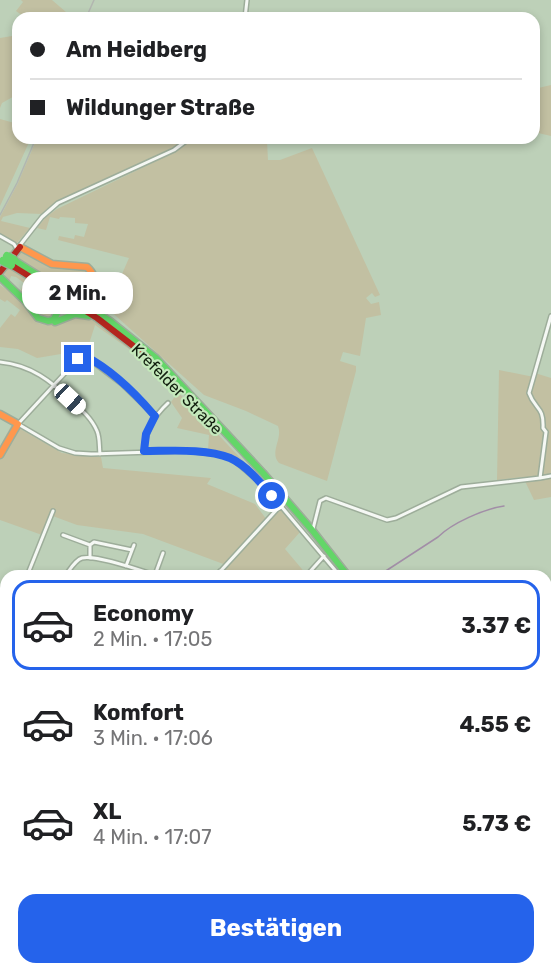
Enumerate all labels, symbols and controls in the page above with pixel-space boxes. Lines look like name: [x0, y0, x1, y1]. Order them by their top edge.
text: Am Heidberg: [66, 36, 207, 63]
text: Wildunger Straße: [66, 94, 255, 121]
callout: 2 Min.: [22, 272, 134, 314]
text: 2 Min.: [48, 281, 107, 305]
street label: Krefelder Straße: [128, 340, 226, 438]
route end: [64, 345, 91, 372]
car: [51, 380, 89, 418]
route start: [258, 482, 285, 509]
icon: car: [21, 598, 75, 652]
text: Economy: [93, 600, 194, 627]
text: 3.37 €: [461, 612, 531, 639]
text: 2 Min. · 17:05: [93, 627, 212, 651]
icon: car: [21, 697, 75, 751]
text: Komfort: [93, 699, 184, 726]
text: 4.55 €: [460, 711, 531, 738]
text: 3 Min. · 17:06: [93, 726, 213, 750]
icon: car: [21, 796, 75, 850]
text: XL: [93, 798, 121, 825]
text: 5.73 €: [462, 810, 531, 837]
text: 4 Min. · 17:07: [93, 825, 212, 849]
button: Bestätigen: [18, 894, 534, 963]

